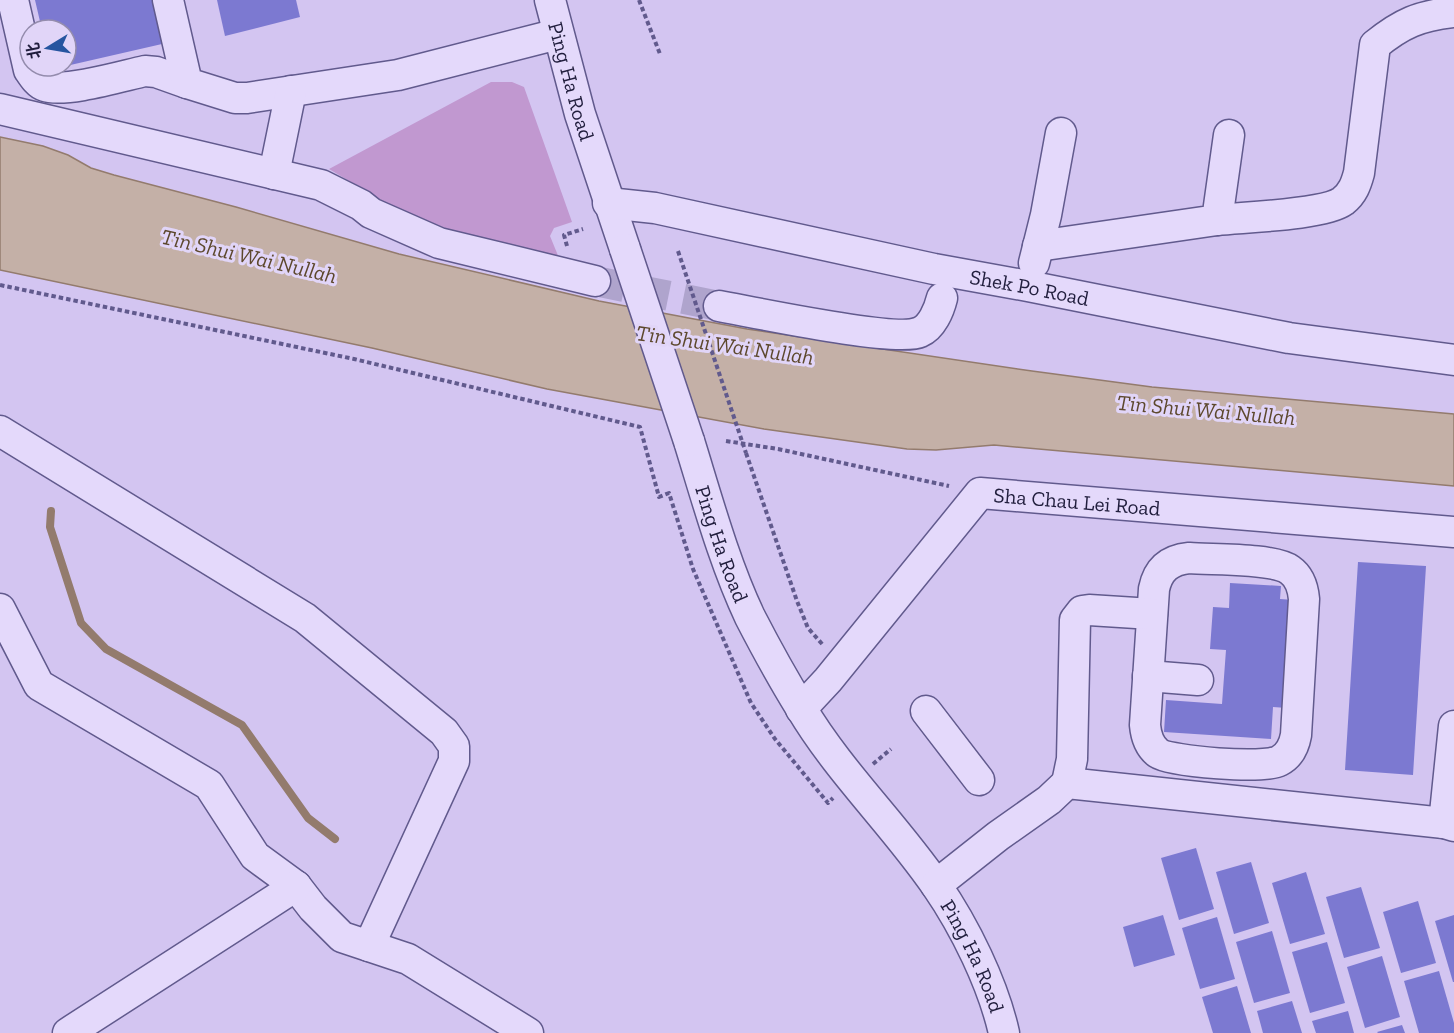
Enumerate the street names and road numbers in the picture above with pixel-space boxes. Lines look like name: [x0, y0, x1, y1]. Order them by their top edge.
street label: Ping Ha Road: [544, 19, 601, 144]
street label: Shek Po Road: [968, 263, 1092, 310]
street label: Ping Ha Road: [691, 482, 755, 606]
street label: Sha Chau Lei Road: [993, 482, 1162, 520]
street label: Ping Ha Road: [936, 895, 1010, 1016]

